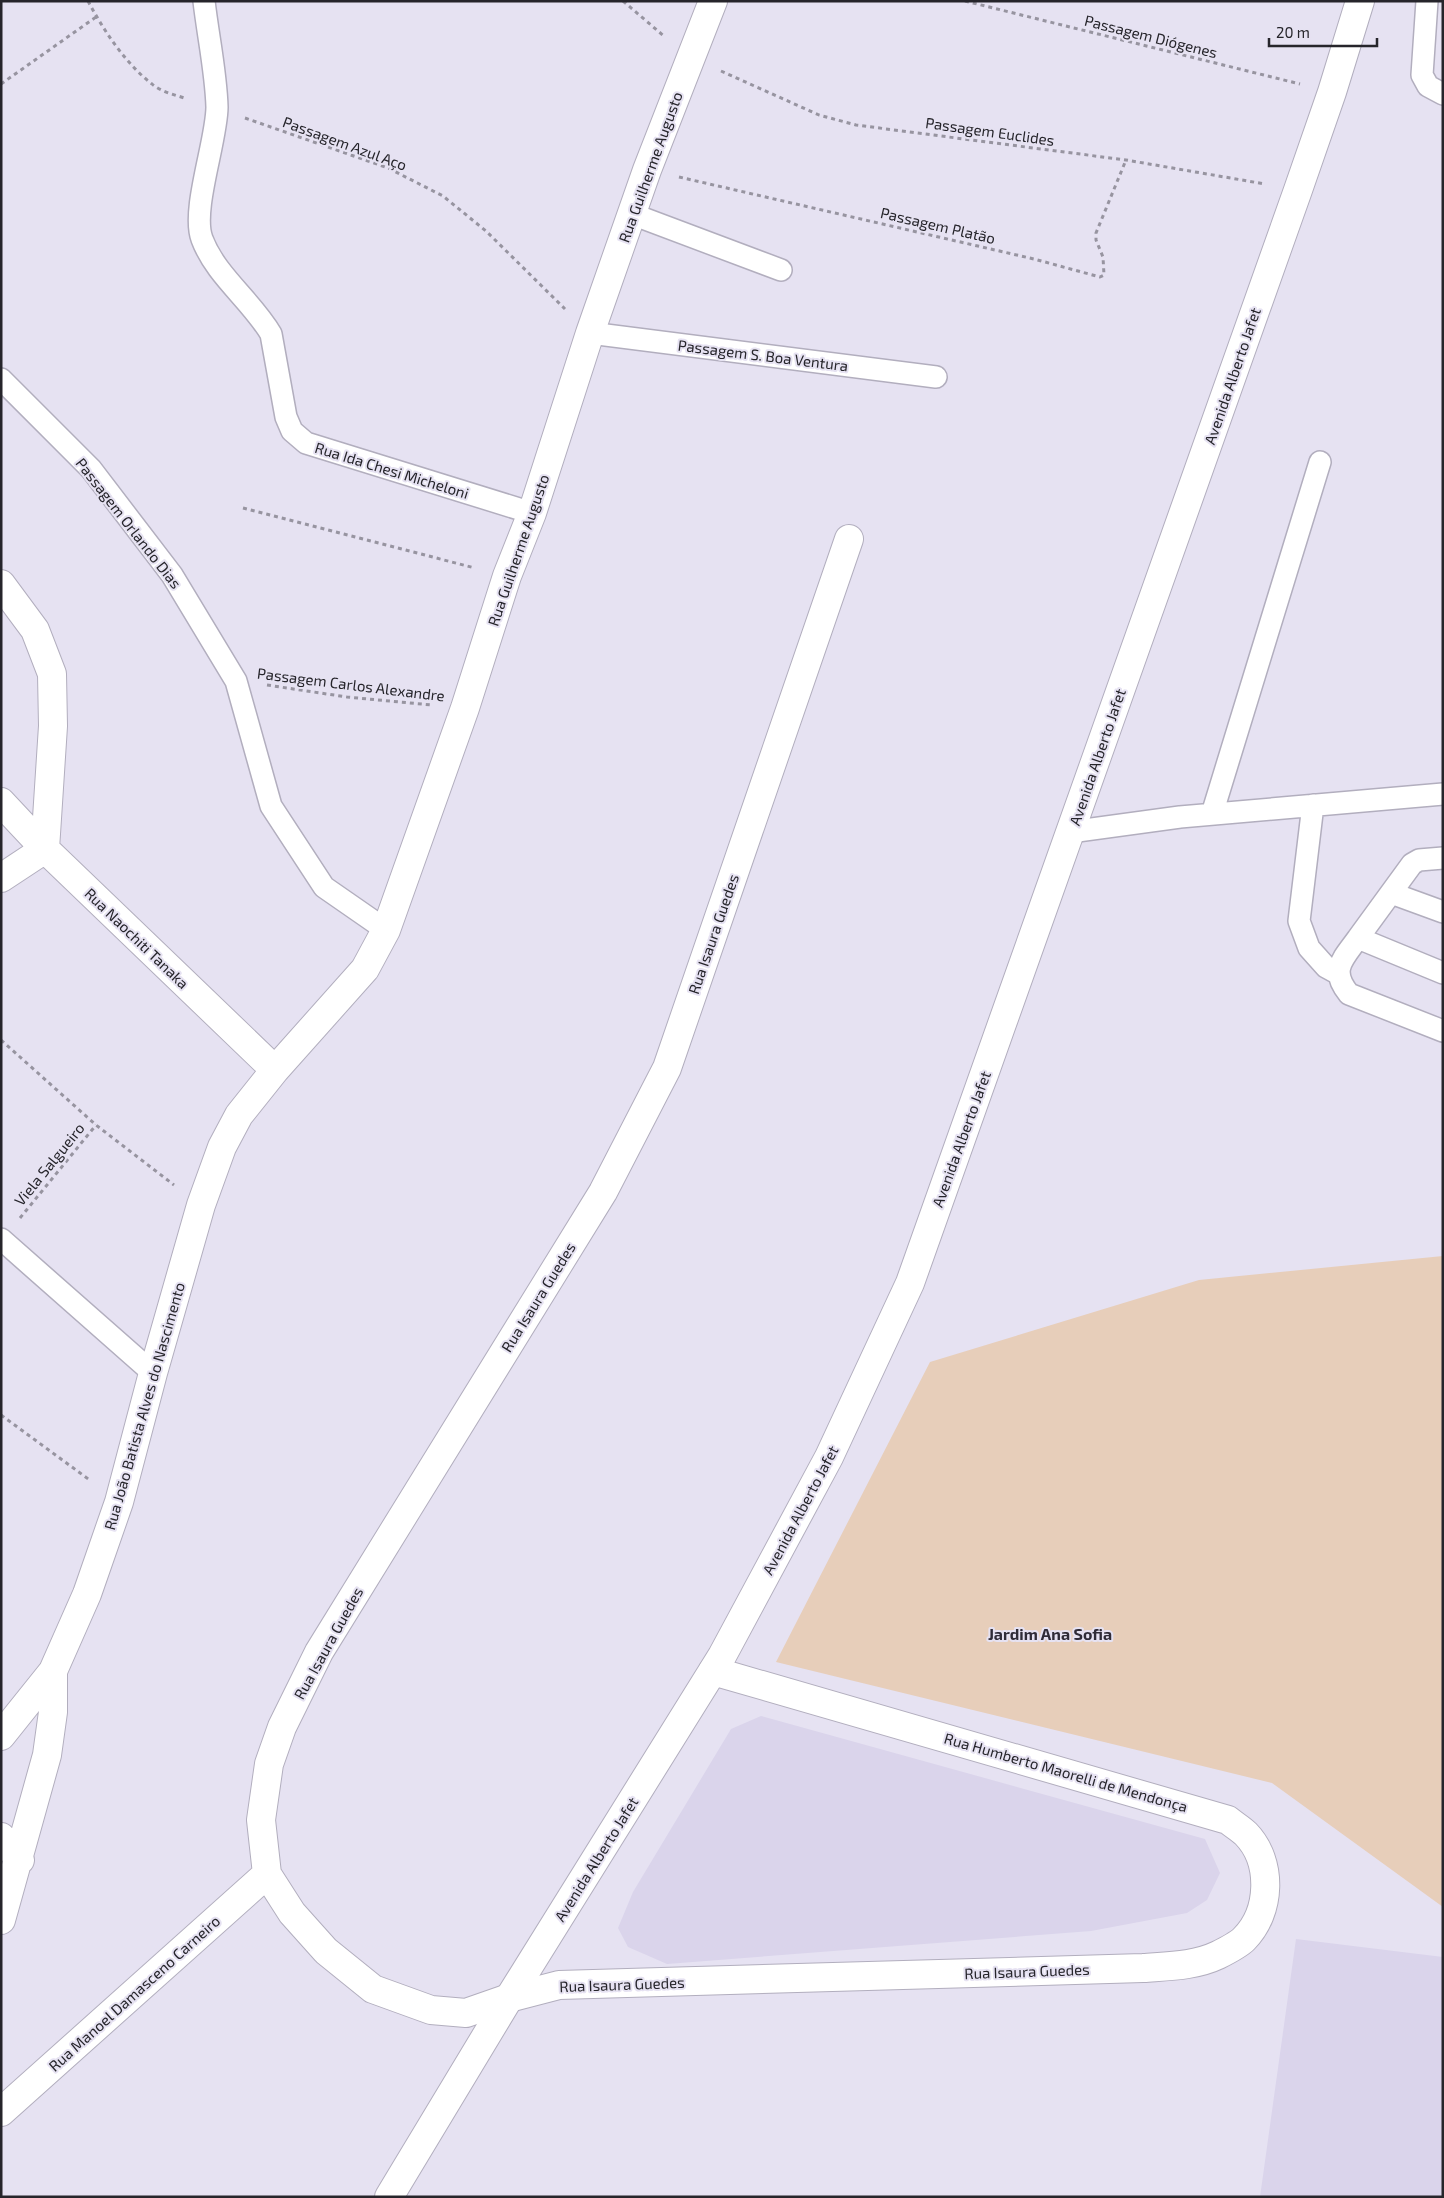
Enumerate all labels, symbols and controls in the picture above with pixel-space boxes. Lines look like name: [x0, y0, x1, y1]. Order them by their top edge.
street label: Passagem Diógenes: [1083, 11, 1219, 61]
scale bar: [1269, 15, 1376, 47]
text: 20 m: [1276, 23, 1310, 41]
street label: Rua Guilherme Augusto: [614, 89, 686, 245]
street label: Passagem Azul Aço: [280, 112, 409, 175]
street label: Passagem Euclides: [924, 113, 1056, 149]
street label: Passagem Platão: [879, 203, 997, 247]
street label: Avenida Alberto Jafet: [1200, 305, 1264, 447]
street label: Passagem S. Boa Ventura: [677, 336, 849, 374]
street label: Rua Ida Chesi Micheloni: [313, 438, 471, 502]
street label: Passagem Orlando Dias: [72, 454, 186, 592]
street label: Rua Guilherme Augusto: [484, 472, 552, 628]
street label: Passagem Carlos Alexandre: [256, 664, 446, 704]
street label: Avenida Alberto Jafet: [1065, 686, 1129, 828]
street label: Rua Isaura Guedes: [684, 872, 742, 996]
street label: Rua Naochiti Tanaka: [81, 884, 193, 992]
street label: Avenida Alberto Jafet: [928, 1068, 994, 1210]
street label: Viela Salgueiro: [10, 1119, 88, 1209]
street label: Rua Isaura Guedes: [497, 1239, 579, 1355]
street label: Rua João Batista Alves do Nascimento: [100, 1280, 188, 1532]
street label: Avenida Alberto Jafet: [758, 1442, 842, 1578]
street label: Rua Isaura Guedes: [290, 1584, 366, 1702]
district label: Jardim Ana Sofia: [988, 1624, 1112, 1643]
street label: Rua Humberto Maorelli de Mendonça: [942, 1729, 1190, 1816]
street label: Avenida Alberto Jafet: [550, 1793, 642, 1925]
street label: Rua Manoel Damasceno Carneiro: [45, 1911, 223, 2075]
street label: Rua Isaura Guedes: [964, 1960, 1090, 1982]
street label: Rua Isaura Guedes: [559, 1973, 685, 1995]

